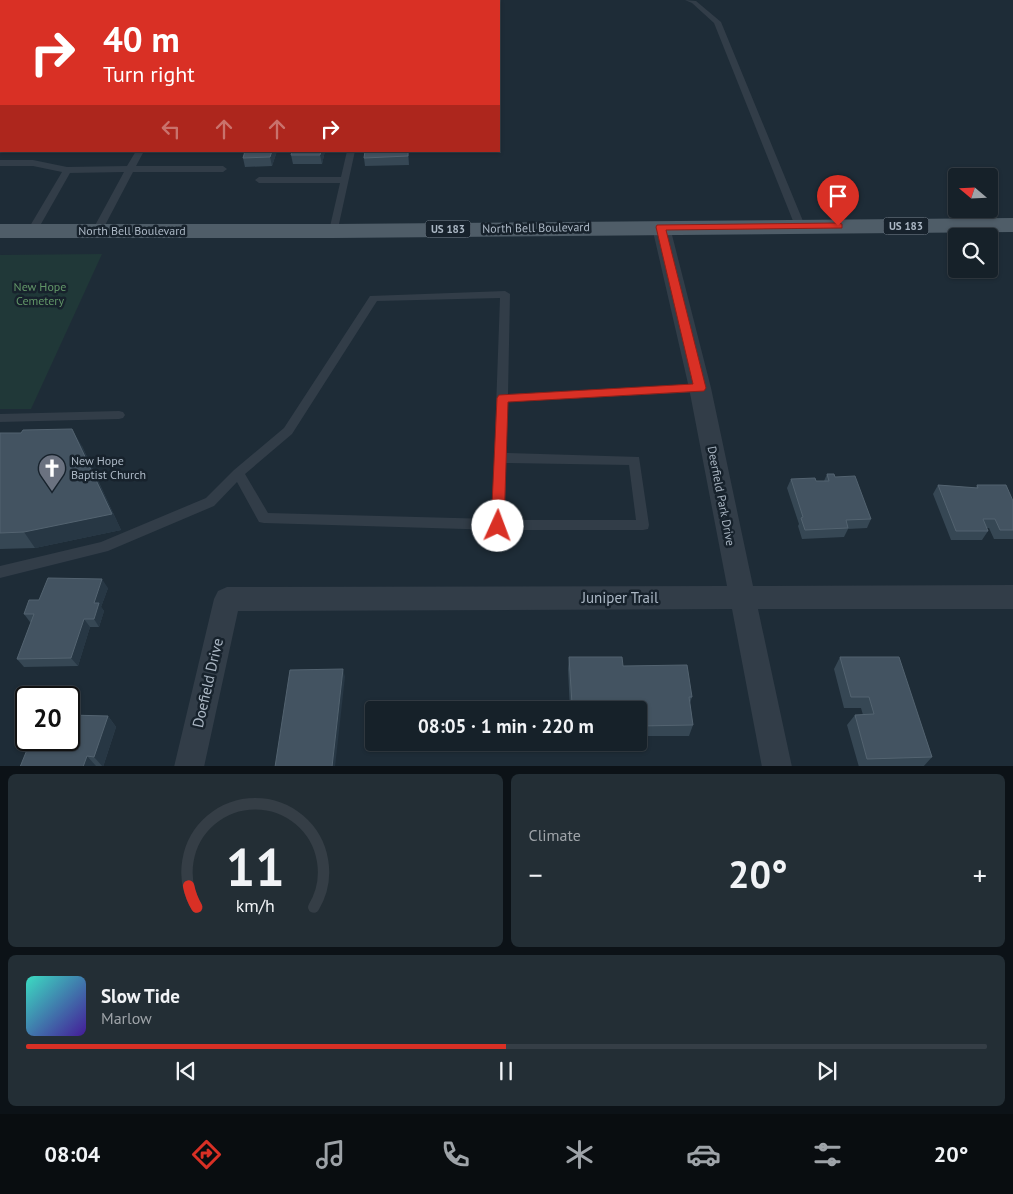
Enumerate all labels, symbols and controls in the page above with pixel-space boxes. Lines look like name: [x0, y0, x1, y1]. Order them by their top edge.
text: 40 m: [103, 16, 180, 62]
icon: right: [20, 20, 85, 85]
text: Turn right: [103, 60, 195, 88]
icon: left: [157, 115, 185, 143]
icon: ahead: [210, 115, 238, 143]
icon: ahead: [263, 115, 291, 143]
icon: right: [316, 115, 344, 143]
north arrow: [948, 168, 998, 218]
map controls: [948, 168, 998, 278]
pin: [817, 175, 859, 226]
icon: arrive: [824, 182, 852, 210]
road number: US 183: [884, 218, 928, 235]
street label: North Bell Boulevard: [482, 219, 590, 236]
road number: US 183: [426, 220, 470, 238]
street label: North Bell Boulevard: [78, 223, 186, 238]
button: search: [948, 228, 998, 278]
park label: New Hope Cemetery: [14, 279, 66, 308]
street label: Deerfield Park Drive: [704, 445, 739, 547]
church icon: New Hope Baptist Church: [37, 453, 67, 492]
place label: New Hope Baptist Church: [71, 453, 146, 482]
position arrow: [471, 499, 523, 551]
street label: Juniper Trail: [581, 588, 659, 607]
street label: Doefield Drive: [188, 636, 227, 729]
speed limit sign: 20: [15, 686, 80, 751]
text: 08:05 · 1 min · 220 m: [418, 714, 594, 738]
text: Climate: [529, 825, 581, 845]
text: 11: [226, 833, 285, 900]
text: 20°: [728, 849, 788, 898]
text: −: [529, 856, 543, 893]
text: +: [973, 856, 987, 893]
text: km/h: [236, 894, 275, 917]
text: Slow Tide: [101, 984, 180, 1008]
text: Marlow: [101, 1008, 152, 1028]
icon: previous: [172, 1057, 200, 1085]
icon: pause: [492, 1057, 520, 1085]
icon: next: [813, 1057, 841, 1085]
icon: directions: [189, 1137, 224, 1172]
icon: music: [313, 1137, 348, 1172]
icon: phone: [438, 1137, 473, 1172]
icon: climate: [562, 1137, 597, 1172]
icon: car: [686, 1137, 721, 1172]
icon: filters: [810, 1137, 845, 1172]
text: 08:04: [45, 1140, 100, 1168]
text: 20°: [934, 1140, 968, 1168]

